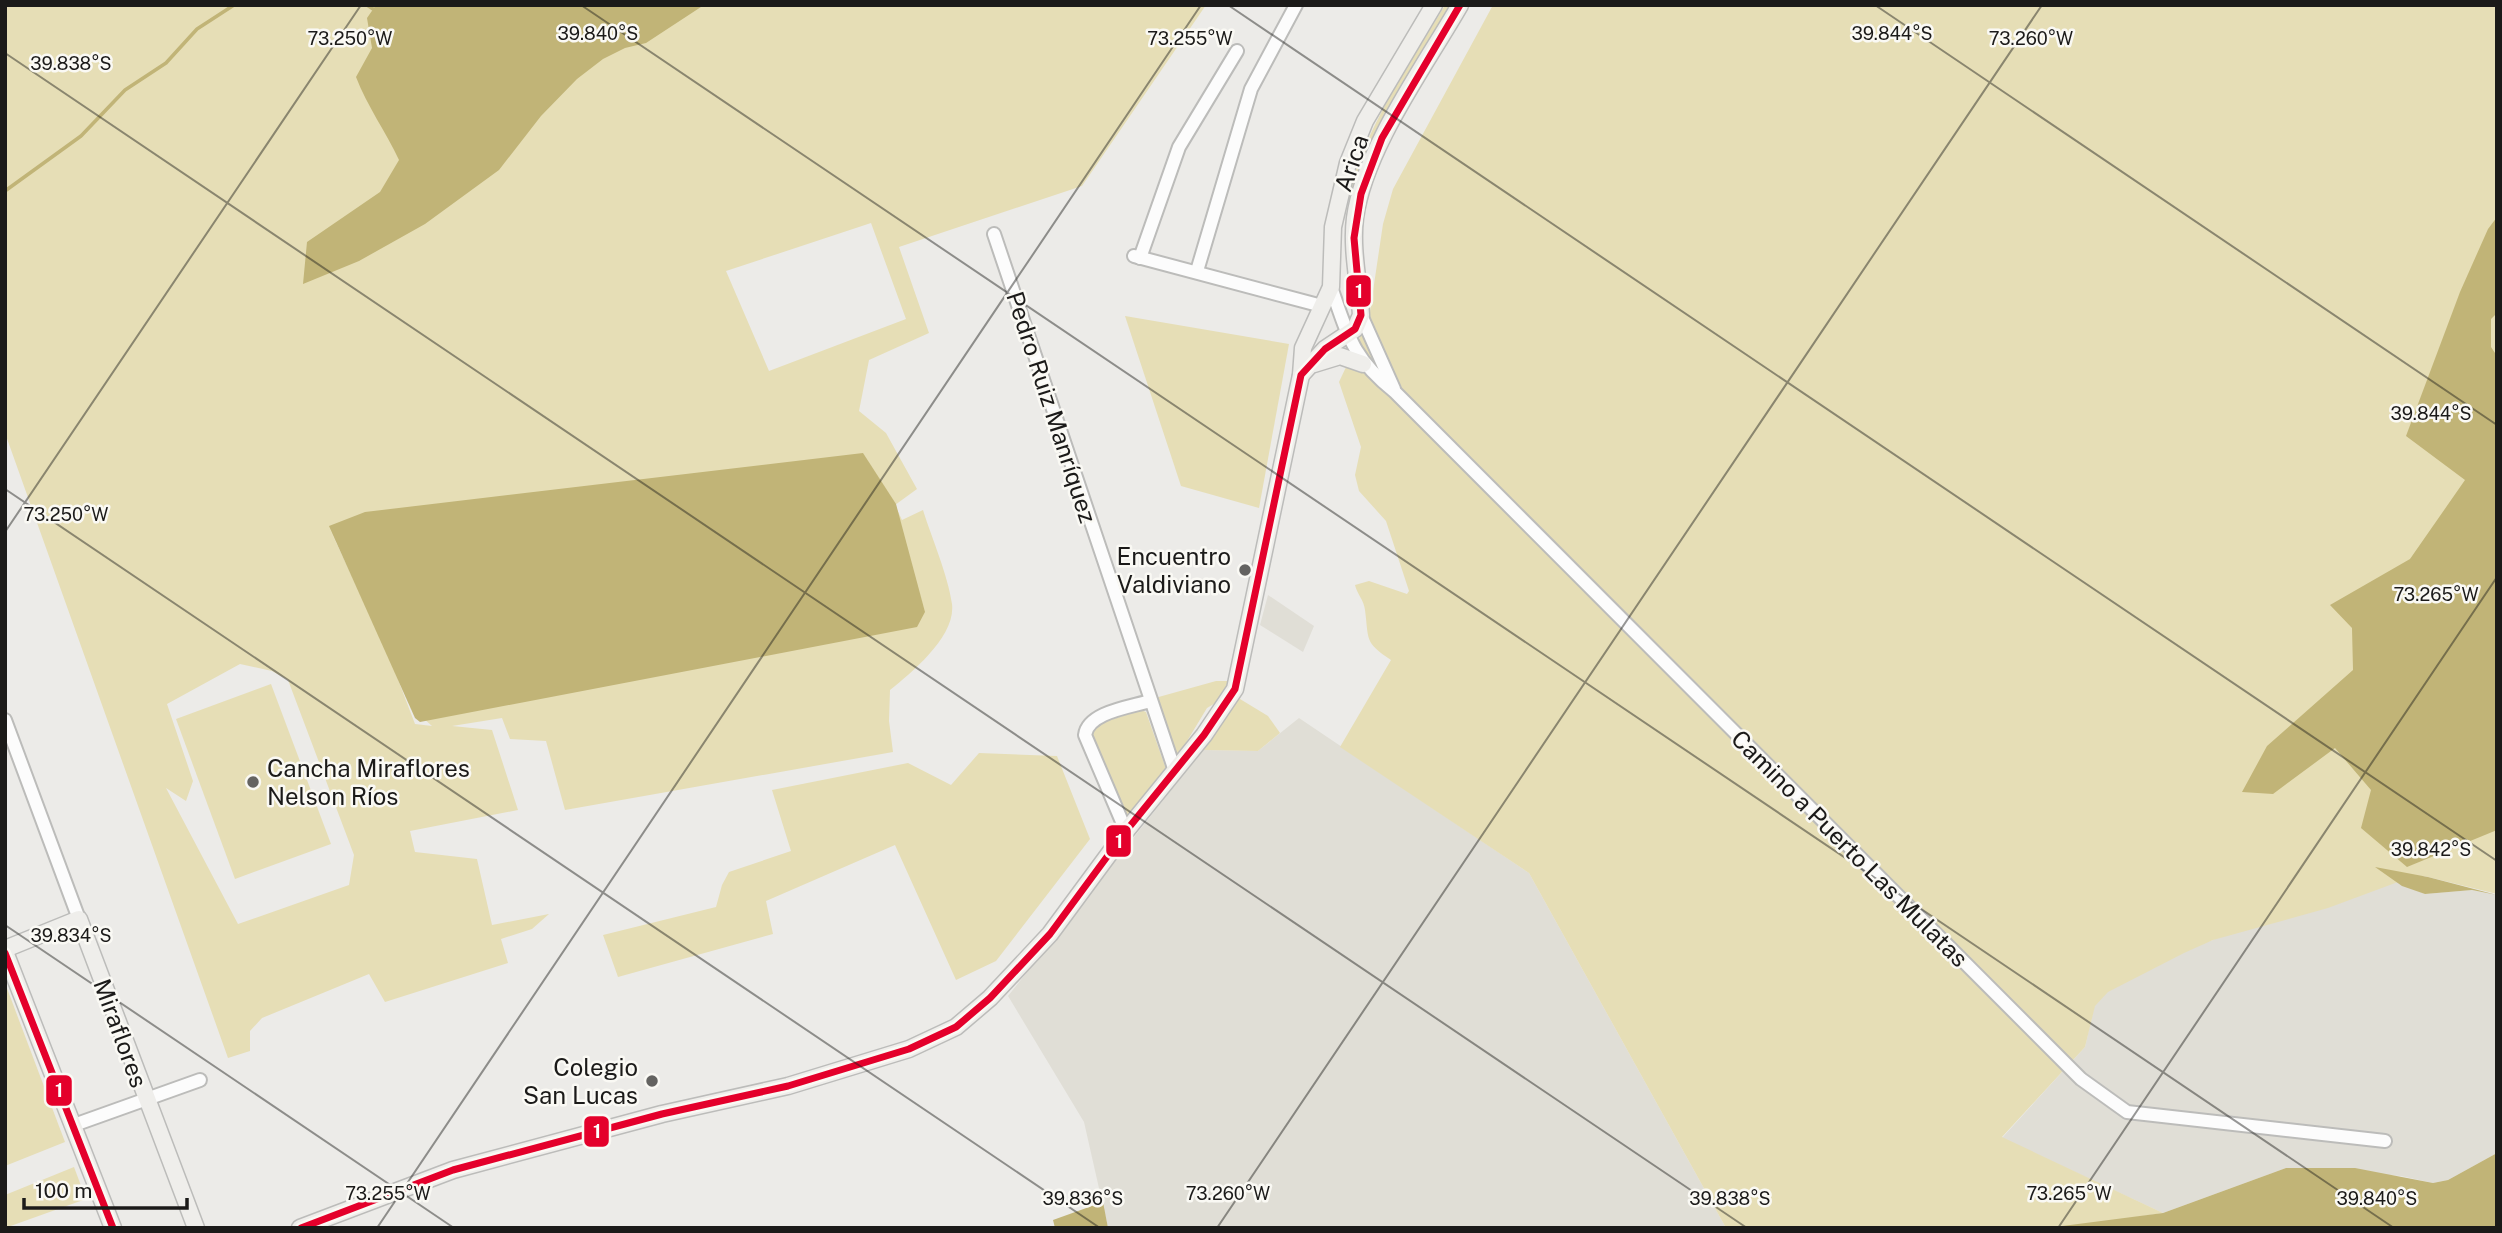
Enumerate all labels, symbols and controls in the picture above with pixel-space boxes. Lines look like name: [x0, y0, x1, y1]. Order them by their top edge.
text: 39.840°S: [558, 23, 638, 44]
text: 39.844°S: [1851, 23, 1933, 44]
text: 73.250°W: [308, 28, 392, 49]
text: 73.255°W: [1147, 28, 1233, 49]
text: 73.260°W: [1989, 28, 2073, 49]
text: 39.838°S: [30, 53, 112, 74]
street label: Arica: [1328, 131, 1374, 195]
line badge: 1: [1345, 274, 1372, 308]
text: 1: [1355, 280, 1363, 302]
street label: Pedro Ruiz Manríquez: [1001, 288, 1103, 526]
text: 39.844°S: [2390, 403, 2472, 424]
text: 73.250°W: [24, 504, 108, 525]
place label: Encuentro Valdiviano: [1117, 542, 1231, 598]
marker: Encuentro Valdiviano: [1237, 562, 1253, 578]
text: 73.265°W: [2393, 584, 2479, 605]
street label: Camino a Puerto Las Mulatas: [1726, 724, 1974, 972]
place label: Cancha Miraflores Nelson Ríos: [267, 754, 470, 810]
marker: Cancha Miraflores Nelson Ríos: [245, 774, 261, 790]
line badge: 1: [1105, 824, 1132, 858]
text: 1: [1115, 830, 1123, 852]
text: 39.842°S: [2391, 839, 2471, 860]
text: 39.834°S: [30, 925, 112, 946]
street label: Miraflores: [88, 975, 154, 1091]
place label: Colegio San Lucas: [523, 1053, 638, 1109]
marker: Colegio San Lucas: [644, 1073, 660, 1089]
line badge: 1: [45, 1074, 73, 1107]
text: 1: [55, 1079, 63, 1101]
line badge: 1: [583, 1115, 610, 1148]
text: 1: [593, 1120, 601, 1142]
scale bar: [24, 1166, 187, 1210]
text: 100 m: [35, 1178, 92, 1203]
text: 73.255°W: [345, 1183, 431, 1204]
text: 73.260°W: [1186, 1183, 1270, 1204]
text: 73.265°W: [2026, 1183, 2112, 1204]
text: 39.836°S: [1043, 1188, 1123, 1209]
text: 39.838°S: [1689, 1188, 1771, 1209]
text: 39.840°S: [2337, 1188, 2417, 1209]

